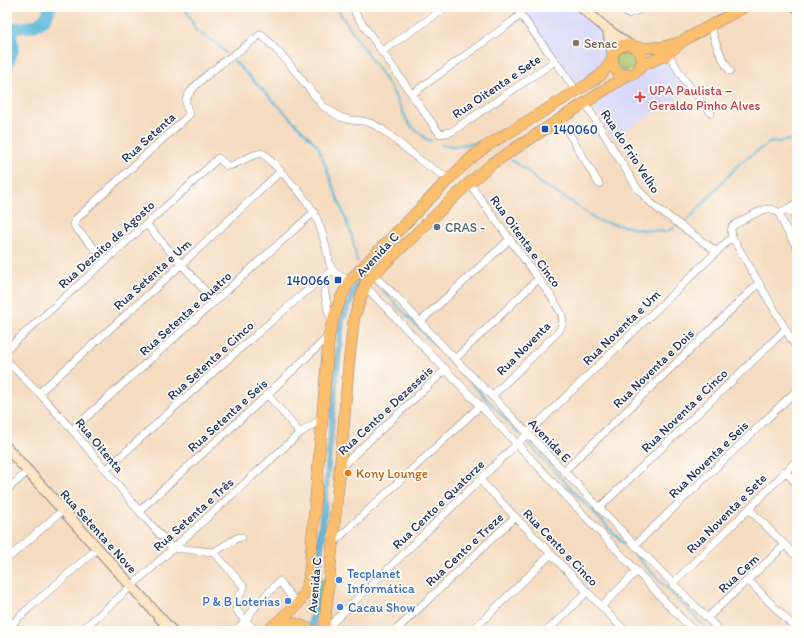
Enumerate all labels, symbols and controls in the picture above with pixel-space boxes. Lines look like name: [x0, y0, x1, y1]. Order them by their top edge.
place label: Senac: [584, 36, 617, 51]
marker: Senac: [571, 38, 581, 48]
street label: Rua Oitenta e Sete: [449, 51, 543, 121]
place label: UPA Paulista – Geraldo Pinho Alves: [649, 83, 761, 113]
marker: UPA Paulista – Geraldo Pinho Alves: [634, 91, 646, 103]
street label: Rua do Frio Velho: [598, 107, 663, 196]
street label: Rua Setenta: [118, 109, 179, 165]
place label: 140060: [553, 122, 598, 137]
marker: 140060: [540, 124, 550, 134]
street label: Rua Oitenta e Cinco: [487, 192, 564, 291]
street label: Rua Dezoito de Agosto: [55, 197, 158, 292]
place label: CRAS -: [445, 220, 485, 235]
marker: CRAS -: [432, 222, 442, 232]
street label: Avenida C: [353, 229, 402, 280]
street label: Rua Setenta e Um: [111, 236, 194, 313]
street label: Rua Setenta e Quatro: [136, 268, 235, 359]
place label: 140066: [286, 273, 330, 288]
marker: 140066: [333, 275, 343, 285]
street label: Rua Noventa e Um: [580, 287, 663, 368]
street label: Rua Setenta e Cinco: [164, 317, 257, 403]
street label: Rua Noventa: [493, 318, 554, 378]
street label: Rua Noventa e Dois: [610, 326, 697, 411]
street label: Rua Cento e Dezesseis: [335, 362, 436, 458]
street label: Rua Noventa e Cinco: [638, 365, 731, 455]
street label: Rua Setenta e Seis: [184, 376, 270, 455]
street label: Rua Oitenta: [73, 415, 127, 476]
street label: Avenida E: [525, 416, 574, 465]
street label: Rua Noventa e Seis: [665, 417, 751, 501]
street label: Rua Cento e Quatorze: [389, 457, 487, 552]
place label: Kony Lounge: [356, 466, 428, 481]
marker: Kony Lounge: [343, 468, 353, 478]
street label: Rua Noventa e Sete: [683, 470, 769, 556]
street label: Rua Setenta e Três: [150, 474, 237, 554]
street label: Rua Setenta e Nove: [57, 487, 140, 576]
street label: Rua Cento e Cinco: [520, 506, 602, 589]
street label: Rua Cento e Treze: [422, 509, 506, 589]
street label: Rua Cem: [715, 551, 762, 596]
street label: Avenida C: [305, 557, 324, 613]
place label: Tecplanet Informática: [347, 566, 415, 596]
marker: Tecplanet Informática: [334, 575, 344, 585]
place label: P & B Loterias: [202, 594, 280, 609]
marker: P & B Loterias: [283, 596, 293, 606]
place label: Cacau Show: [348, 600, 415, 615]
marker: Cacau Show: [335, 602, 345, 612]

